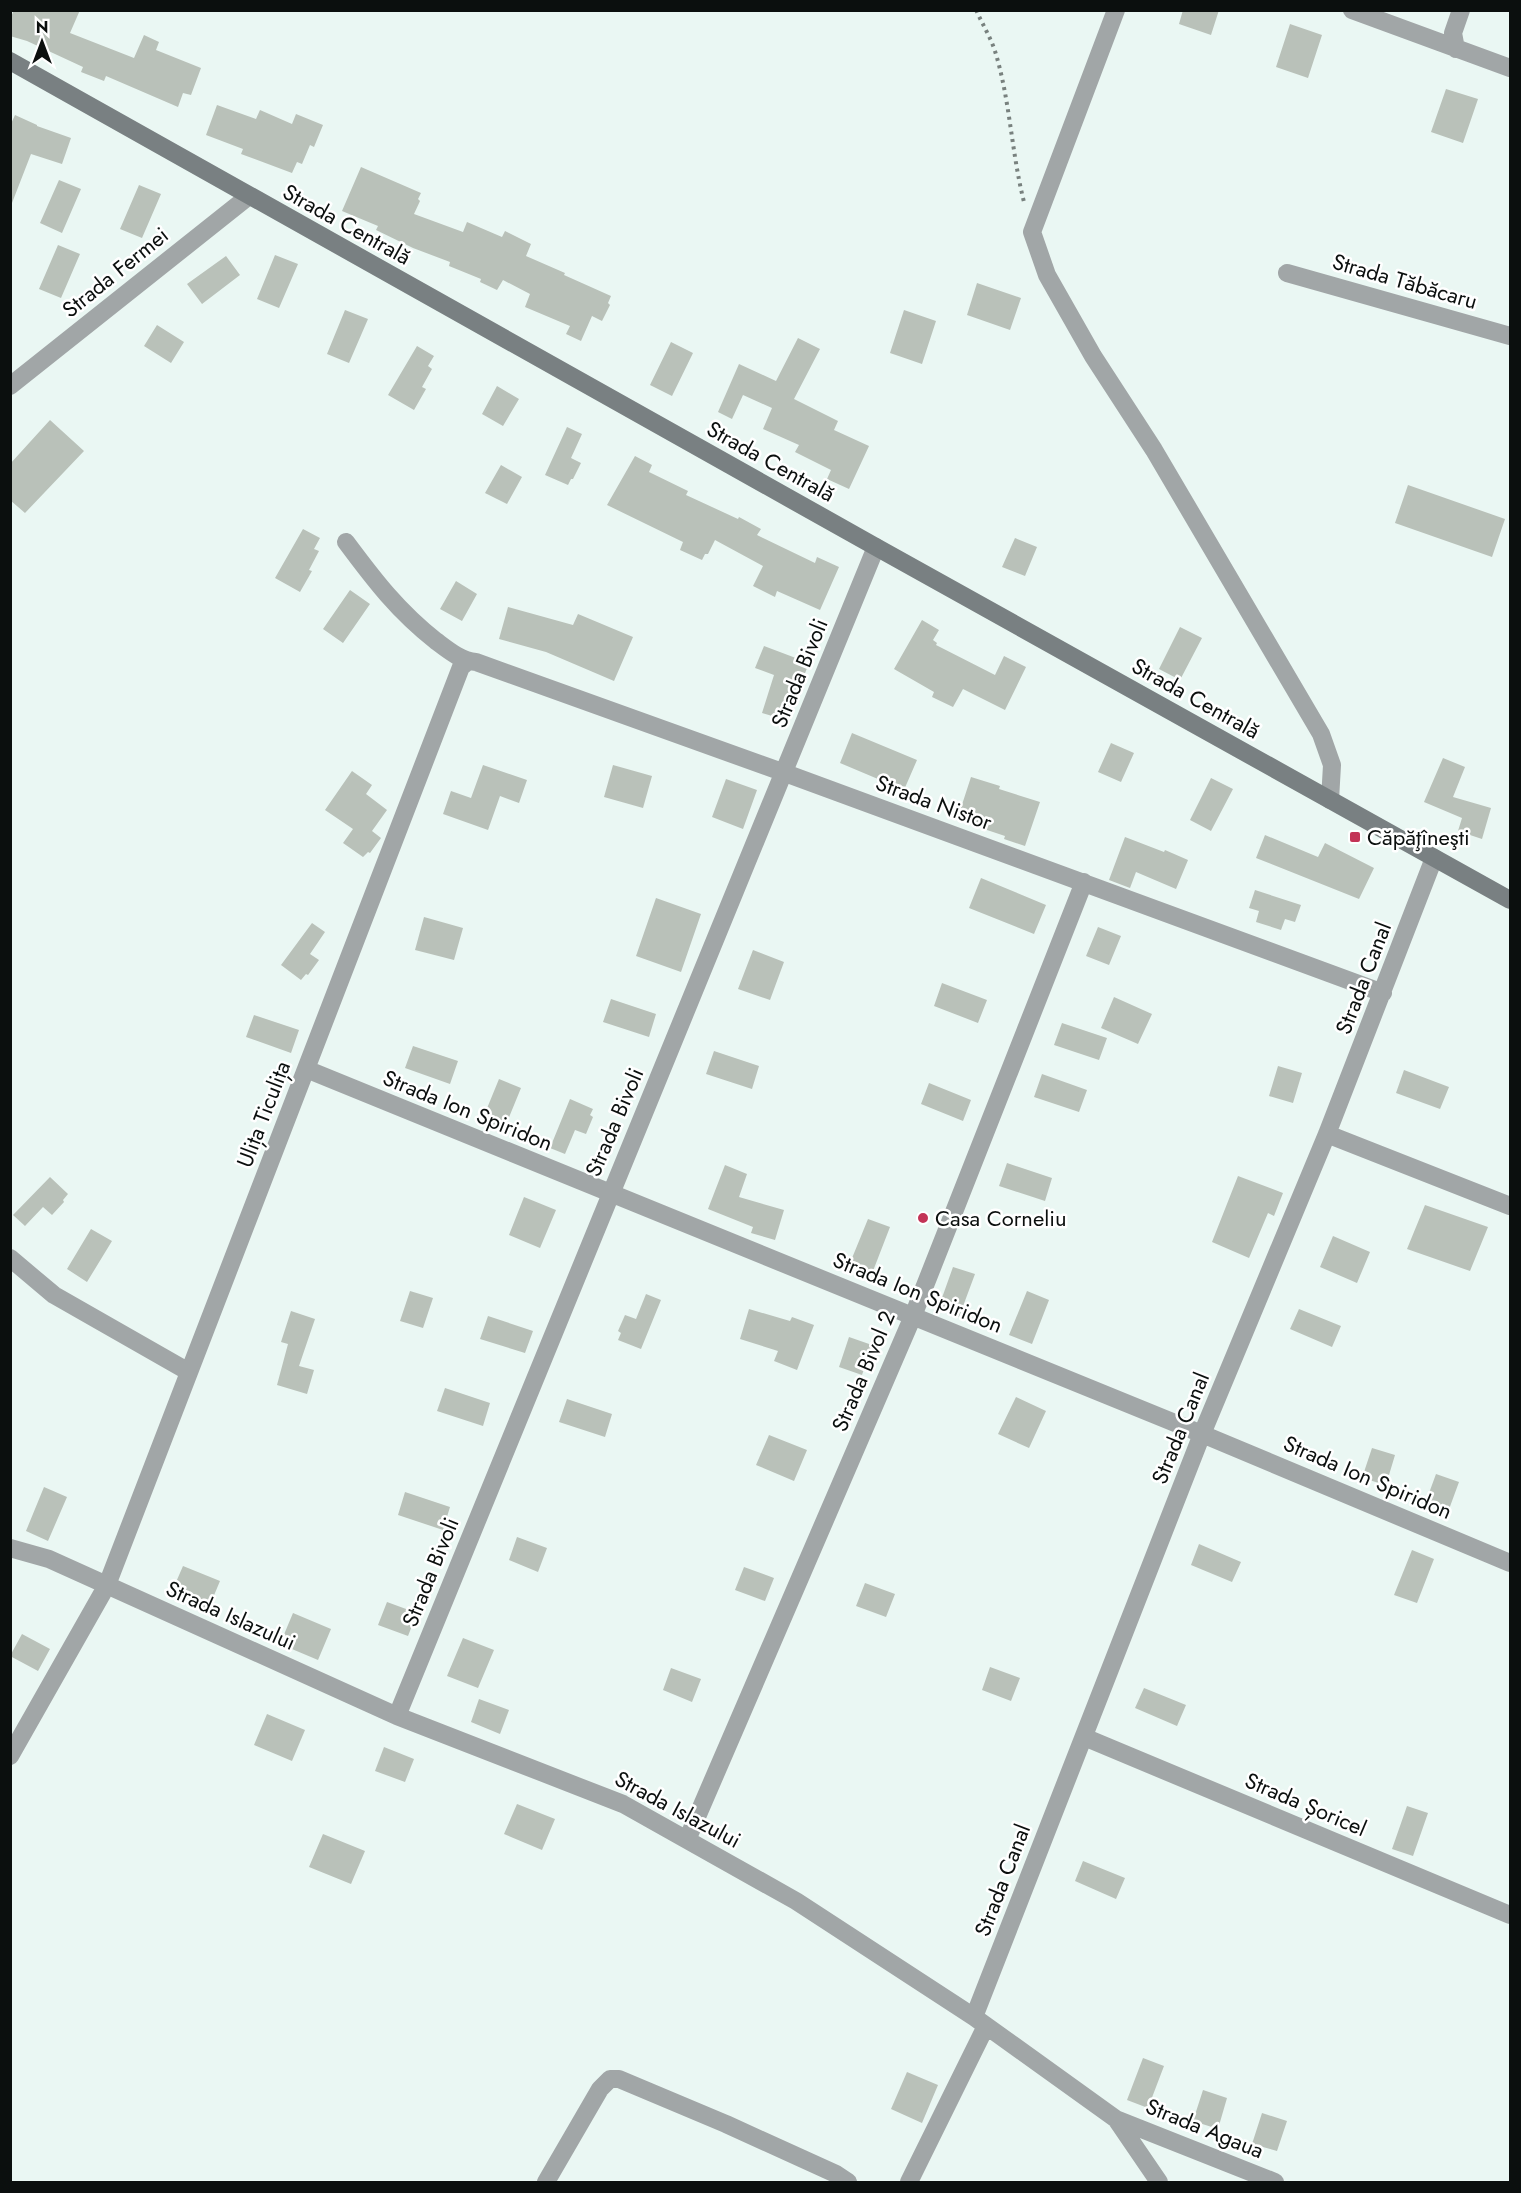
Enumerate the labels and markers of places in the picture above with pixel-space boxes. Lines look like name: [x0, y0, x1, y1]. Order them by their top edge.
place label: Căpăţîneşti: [1367, 821, 1470, 853]
marker: Căpăţîneşti: [1348, 830, 1362, 844]
place label: Casa Corneliu: [935, 1202, 1067, 1234]
marker: Casa Corneliu: [916, 1211, 930, 1225]

